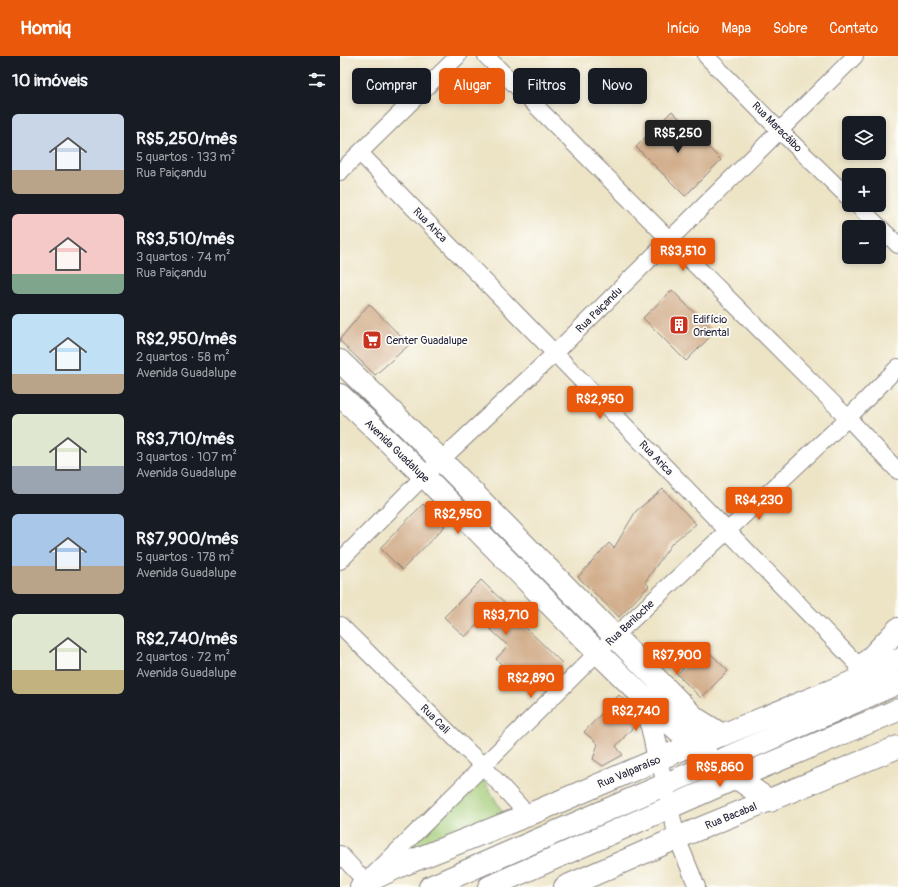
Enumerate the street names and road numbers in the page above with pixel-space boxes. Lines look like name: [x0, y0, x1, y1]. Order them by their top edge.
street label: Rua Maracáibo: [749, 99, 805, 155]
street label: Rua Arica: [410, 205, 450, 245]
street label: Rua Paiçandu: [573, 284, 625, 336]
street label: Avenida Guadalupe: [362, 417, 432, 486]
street label: Rua Arica: [636, 438, 676, 478]
street label: Rua Bariloche: [603, 597, 657, 649]
street label: Rua Cali: [418, 702, 452, 736]
street label: Rua Valparaíso: [596, 753, 662, 791]
street label: Rua Bacabal: [703, 800, 759, 832]

